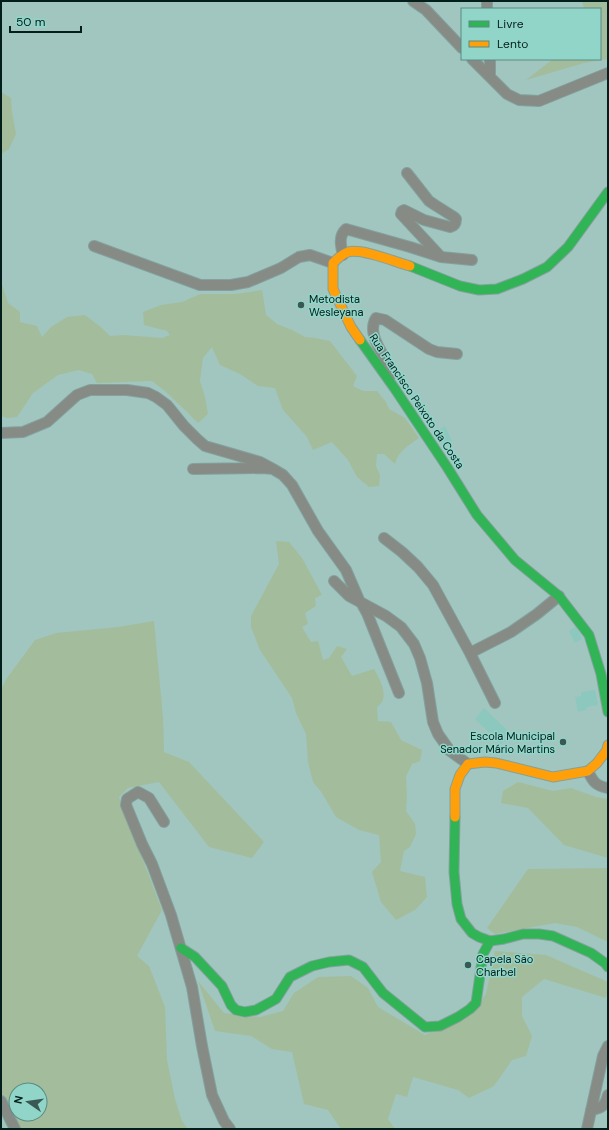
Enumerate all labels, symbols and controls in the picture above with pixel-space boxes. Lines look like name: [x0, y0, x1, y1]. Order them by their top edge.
scale bar: [10, 8, 81, 34]
legend: [461, 8, 601, 60]
text: 50 m: [16, 14, 45, 30]
text: Livre: [497, 16, 524, 32]
text: Lento: [497, 36, 528, 52]
place label: Metodista Wesleyana: [309, 292, 363, 319]
marker: Metodista Wesleyana: [296, 300, 306, 310]
street label: Rua Francisco Peixoto da Costa: [366, 331, 468, 471]
place label: Escola Municipal Senador Mário Martins: [440, 729, 555, 756]
marker: Escola Municipal Senador Mário Martins: [558, 737, 568, 747]
place label: Capela São Charbel: [476, 952, 533, 979]
marker: Capela São Charbel: [463, 960, 473, 970]
north arrow: [8, 1082, 48, 1122]
text: N: [11, 1094, 26, 1105]

